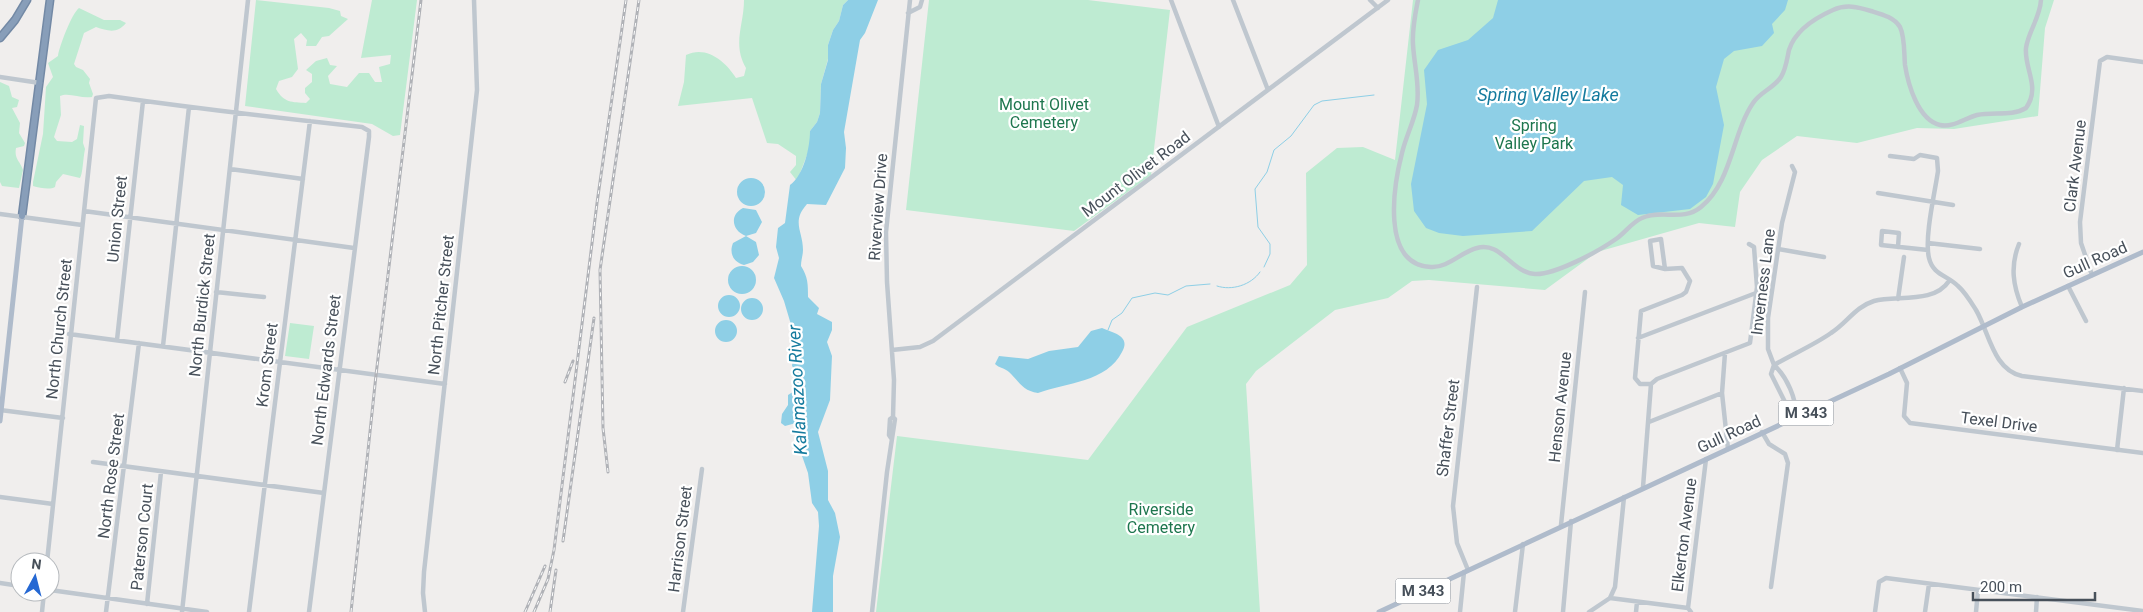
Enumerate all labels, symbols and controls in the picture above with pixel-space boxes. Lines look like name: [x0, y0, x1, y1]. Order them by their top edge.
water label: Spring Valley Lake: [1477, 84, 1619, 105]
park label: Mount Olivet Cemetery: [999, 95, 1089, 132]
park label: Spring Valley Park: [1495, 116, 1574, 153]
street label: Clark Avenue: [2060, 119, 2090, 213]
street label: Mount Olivet Road: [1078, 127, 1194, 221]
street label: Riverview Drive: [865, 153, 891, 261]
street label: Union Street: [103, 175, 131, 263]
street label: Inverness Lane: [1747, 228, 1779, 336]
street label: North Burdick Street: [185, 232, 219, 378]
street label: North Pitcher Street: [424, 234, 458, 376]
street label: Gull Road: [2060, 237, 2130, 283]
street label: North Church Street: [42, 258, 76, 400]
street label: North Edwards Street: [307, 294, 345, 446]
street label: Krom Street: [252, 322, 282, 408]
water label: Kalamazoo River: [783, 323, 811, 456]
street label: Henson Avenue: [1545, 351, 1575, 463]
street label: Shaffer Street: [1433, 378, 1463, 478]
road number: M 343: [1778, 400, 1834, 426]
street label: Texel Drive: [1959, 408, 2039, 436]
street label: Gull Road: [1694, 411, 1764, 457]
street label: North Rose Street: [94, 412, 128, 540]
street label: Elkerton Avenue: [1668, 477, 1700, 593]
street label: Paterson Court: [127, 483, 157, 591]
street label: Harrison Street: [664, 485, 696, 593]
park label: Riverside Cemetery: [1127, 500, 1196, 537]
north arrow: [10, 552, 60, 602]
text: N: [31, 556, 42, 573]
scale bar: [1973, 570, 2096, 602]
road number: M 343: [1396, 578, 1450, 604]
text: 200 m: [1980, 578, 2022, 596]

